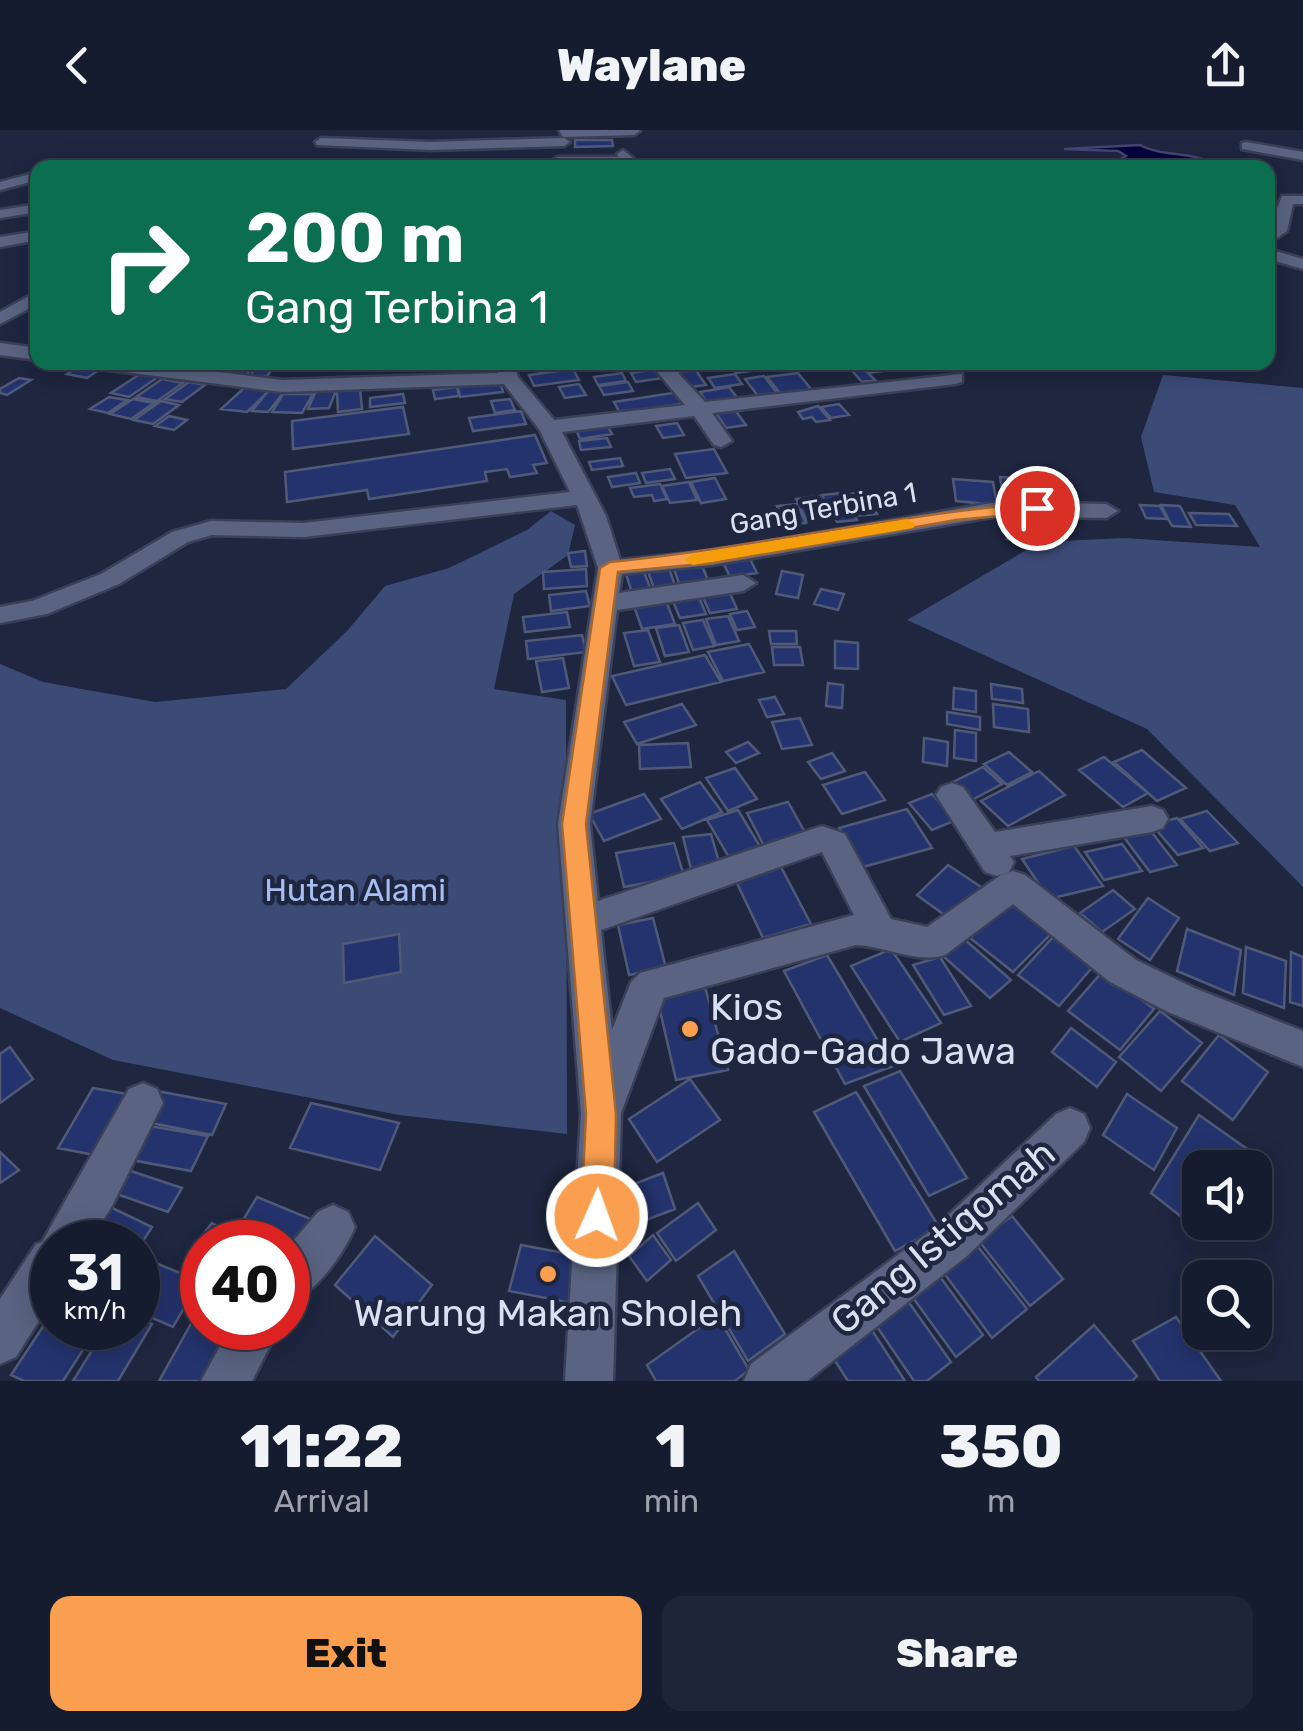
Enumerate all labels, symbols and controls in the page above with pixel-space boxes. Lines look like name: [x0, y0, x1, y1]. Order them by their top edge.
icon: back: [50, 38, 105, 93]
icon: share: [1198, 38, 1253, 93]
text: Waylane: [557, 39, 746, 92]
text: 200 m: [245, 197, 465, 280]
icon: right: [80, 200, 210, 330]
text: Gang Terbina 1: [245, 281, 549, 334]
pin: [995, 466, 1080, 551]
street label: Gang Terbina 1: [727, 476, 919, 541]
icon: arrive: [1010, 481, 1065, 536]
park label: Hutan Alami: [264, 871, 446, 909]
place label: Kios Gado-Gado Jawa: [710, 984, 1016, 1074]
marker: Kios Gado-Gado Jawa: [679, 1018, 701, 1040]
street label: Gang Istiqomah: [822, 1130, 1064, 1344]
map controls: [1182, 1150, 1272, 1350]
button: sound: [1182, 1150, 1272, 1240]
position arrow: [545, 1164, 649, 1268]
speed limit sign: 40: [180, 1220, 310, 1350]
text: 31: [66, 1243, 124, 1303]
button: search: [1182, 1260, 1272, 1350]
marker: Warung Makan Sholeh: [537, 1263, 559, 1285]
place label: Warung Makan Sholeh: [354, 1290, 742, 1336]
text: km/h: [64, 1296, 126, 1325]
text: 11:22: [240, 1411, 403, 1482]
text: 1: [656, 1411, 687, 1482]
text: 350: [940, 1411, 1063, 1482]
text: Arrival: [274, 1482, 370, 1520]
text: min: [644, 1482, 699, 1520]
text: m: [987, 1482, 1015, 1520]
button: Exit: [50, 1596, 642, 1711]
button: Share: [662, 1596, 1253, 1711]

